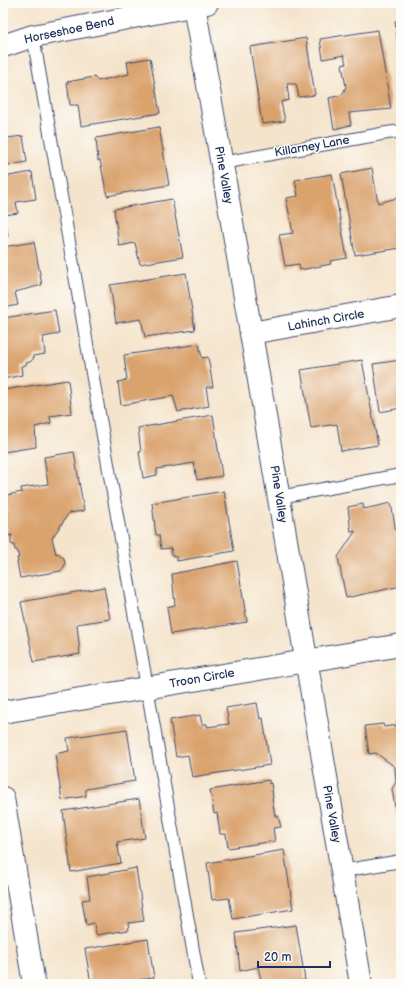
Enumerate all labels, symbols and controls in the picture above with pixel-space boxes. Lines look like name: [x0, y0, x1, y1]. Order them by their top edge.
street label: Horseshoe Bend: [23, 14, 116, 47]
street label: Killarney Lane: [273, 133, 351, 160]
street label: Pine Valley: [211, 145, 236, 206]
street label: Lahinch Circle: [287, 306, 365, 335]
street label: Pine Valley: [267, 464, 291, 524]
street label: Troon Circle: [168, 665, 236, 692]
street label: Pine Valley: [319, 784, 344, 845]
scale bar: [258, 943, 330, 969]
text: 20 m: [264, 950, 291, 965]

